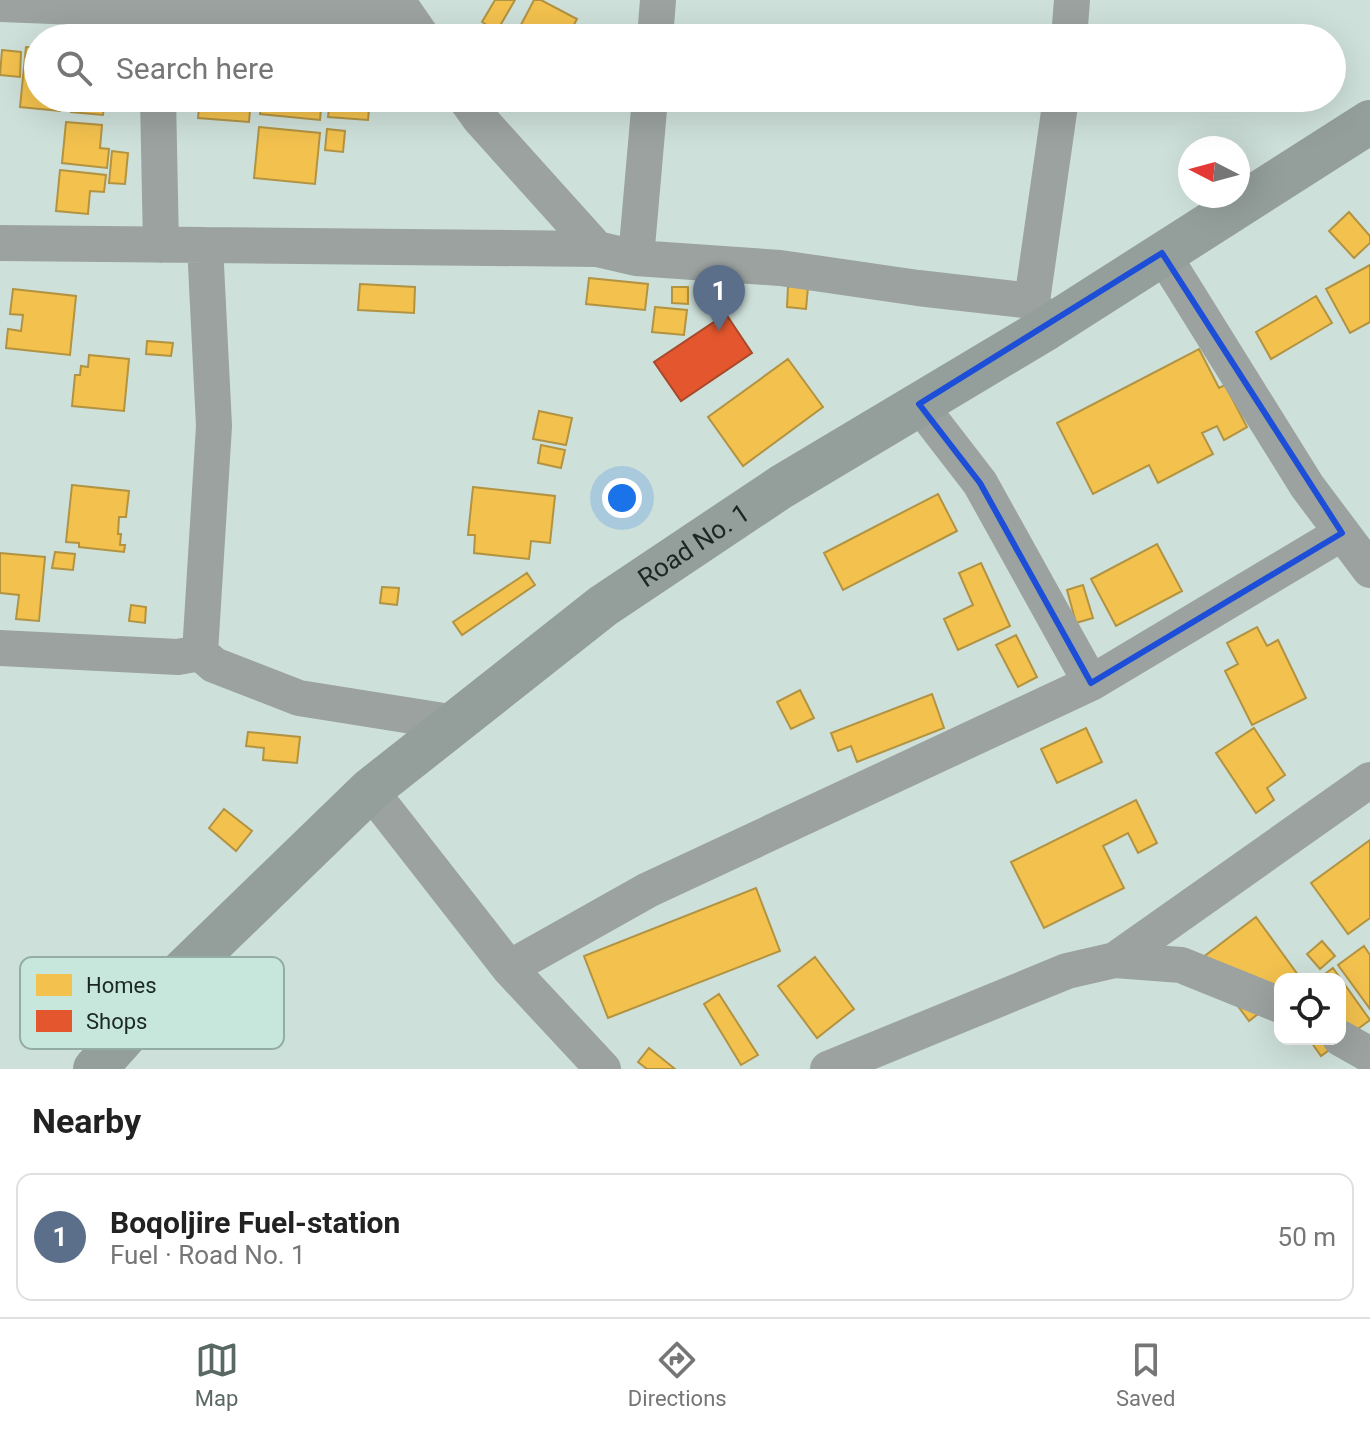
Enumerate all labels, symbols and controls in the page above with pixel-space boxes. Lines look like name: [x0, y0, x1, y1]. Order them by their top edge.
search box: [24, 24, 1346, 112]
icon: search: [52, 46, 96, 90]
text: Search here: [116, 51, 274, 86]
north arrow: [1178, 136, 1250, 208]
pin: 1: [693, 265, 745, 331]
your location: [602, 478, 642, 518]
street label: Road No. 1: [632, 497, 755, 593]
legend: [20, 957, 284, 1049]
text: Homes: [86, 973, 157, 998]
map controls: [1274, 973, 1346, 1045]
button: locate: [1274, 973, 1346, 1045]
text: Shops: [86, 1009, 147, 1034]
text: Nearby: [32, 1101, 141, 1141]
text: Boqoljire Fuel-station: [110, 1205, 400, 1240]
text: 1: [53, 1222, 67, 1252]
text: 50 m: [1278, 1222, 1336, 1252]
text: Fuel · Road No. 1: [110, 1240, 306, 1270]
tab: Map: [195, 1338, 239, 1411]
tab: Directions: [628, 1338, 727, 1411]
tab: Saved: [1116, 1338, 1175, 1411]

